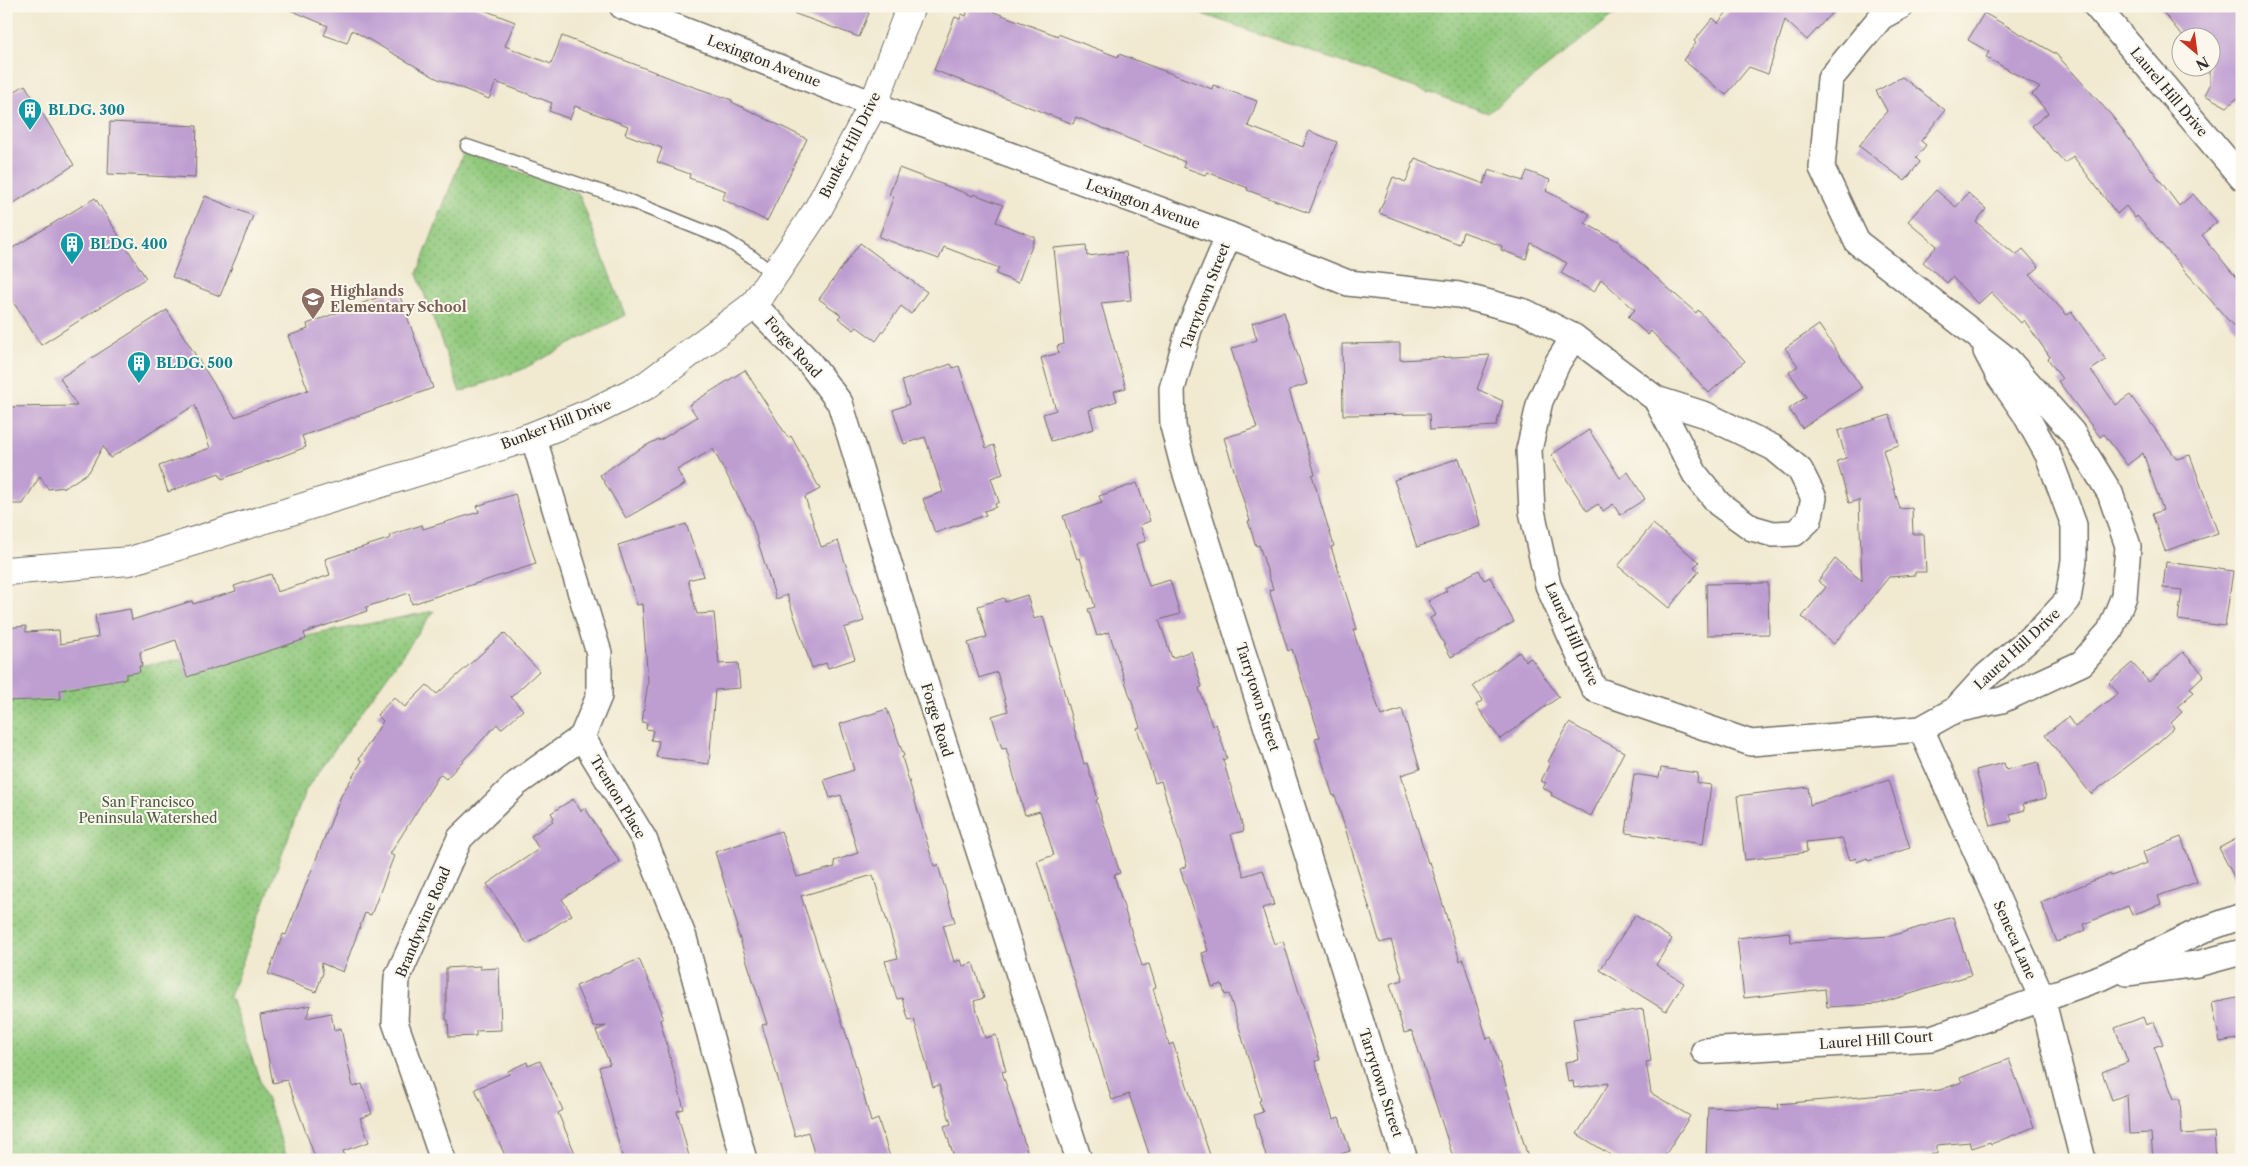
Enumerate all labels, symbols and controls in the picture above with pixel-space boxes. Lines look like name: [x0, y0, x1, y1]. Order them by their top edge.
north arrow: [2170, 28, 2220, 78]
street label: Lexington Avenue: [705, 31, 823, 91]
street label: Laurel Hill Drive: [2126, 44, 2212, 141]
text: N: [2193, 53, 2212, 74]
street label: Bunker Hill Drive: [816, 89, 885, 201]
building icon: BLDG. 300: [17, 97, 43, 131]
place label: BLDG. 300: [48, 101, 125, 119]
street label: Lexington Avenue: [1083, 175, 1203, 233]
building icon: BLDG. 400: [59, 231, 85, 265]
place label: BLDG. 400: [90, 235, 167, 253]
street label: Tarrytown Street: [1176, 240, 1234, 352]
place label: Highlands Elementary School: [330, 282, 467, 316]
school or university icon: Highlands Elementary School: [300, 286, 326, 320]
street label: Forge Road: [761, 313, 826, 382]
building icon: BLDG. 500: [126, 350, 152, 384]
place label: BLDG. 500: [156, 354, 233, 372]
street label: Bunker Hill Drive: [498, 395, 614, 453]
street label: Laurel Hill Drive: [1541, 579, 1603, 689]
street label: Laurel Hill Drive: [1970, 604, 2064, 694]
street label: Tarrytown Street: [1232, 640, 1284, 754]
street label: Forge Road: [917, 681, 957, 760]
street label: Trenton Place: [586, 752, 650, 842]
park label: San Francisco Peninsula Watershed: [78, 793, 218, 827]
street label: Brandywine Road: [392, 863, 455, 980]
street label: Seneca Lane: [1990, 898, 2040, 982]
street label: Tarrytown Street: [1355, 1026, 1407, 1140]
street label: Laurel Hill Court: [1819, 1027, 1933, 1053]

